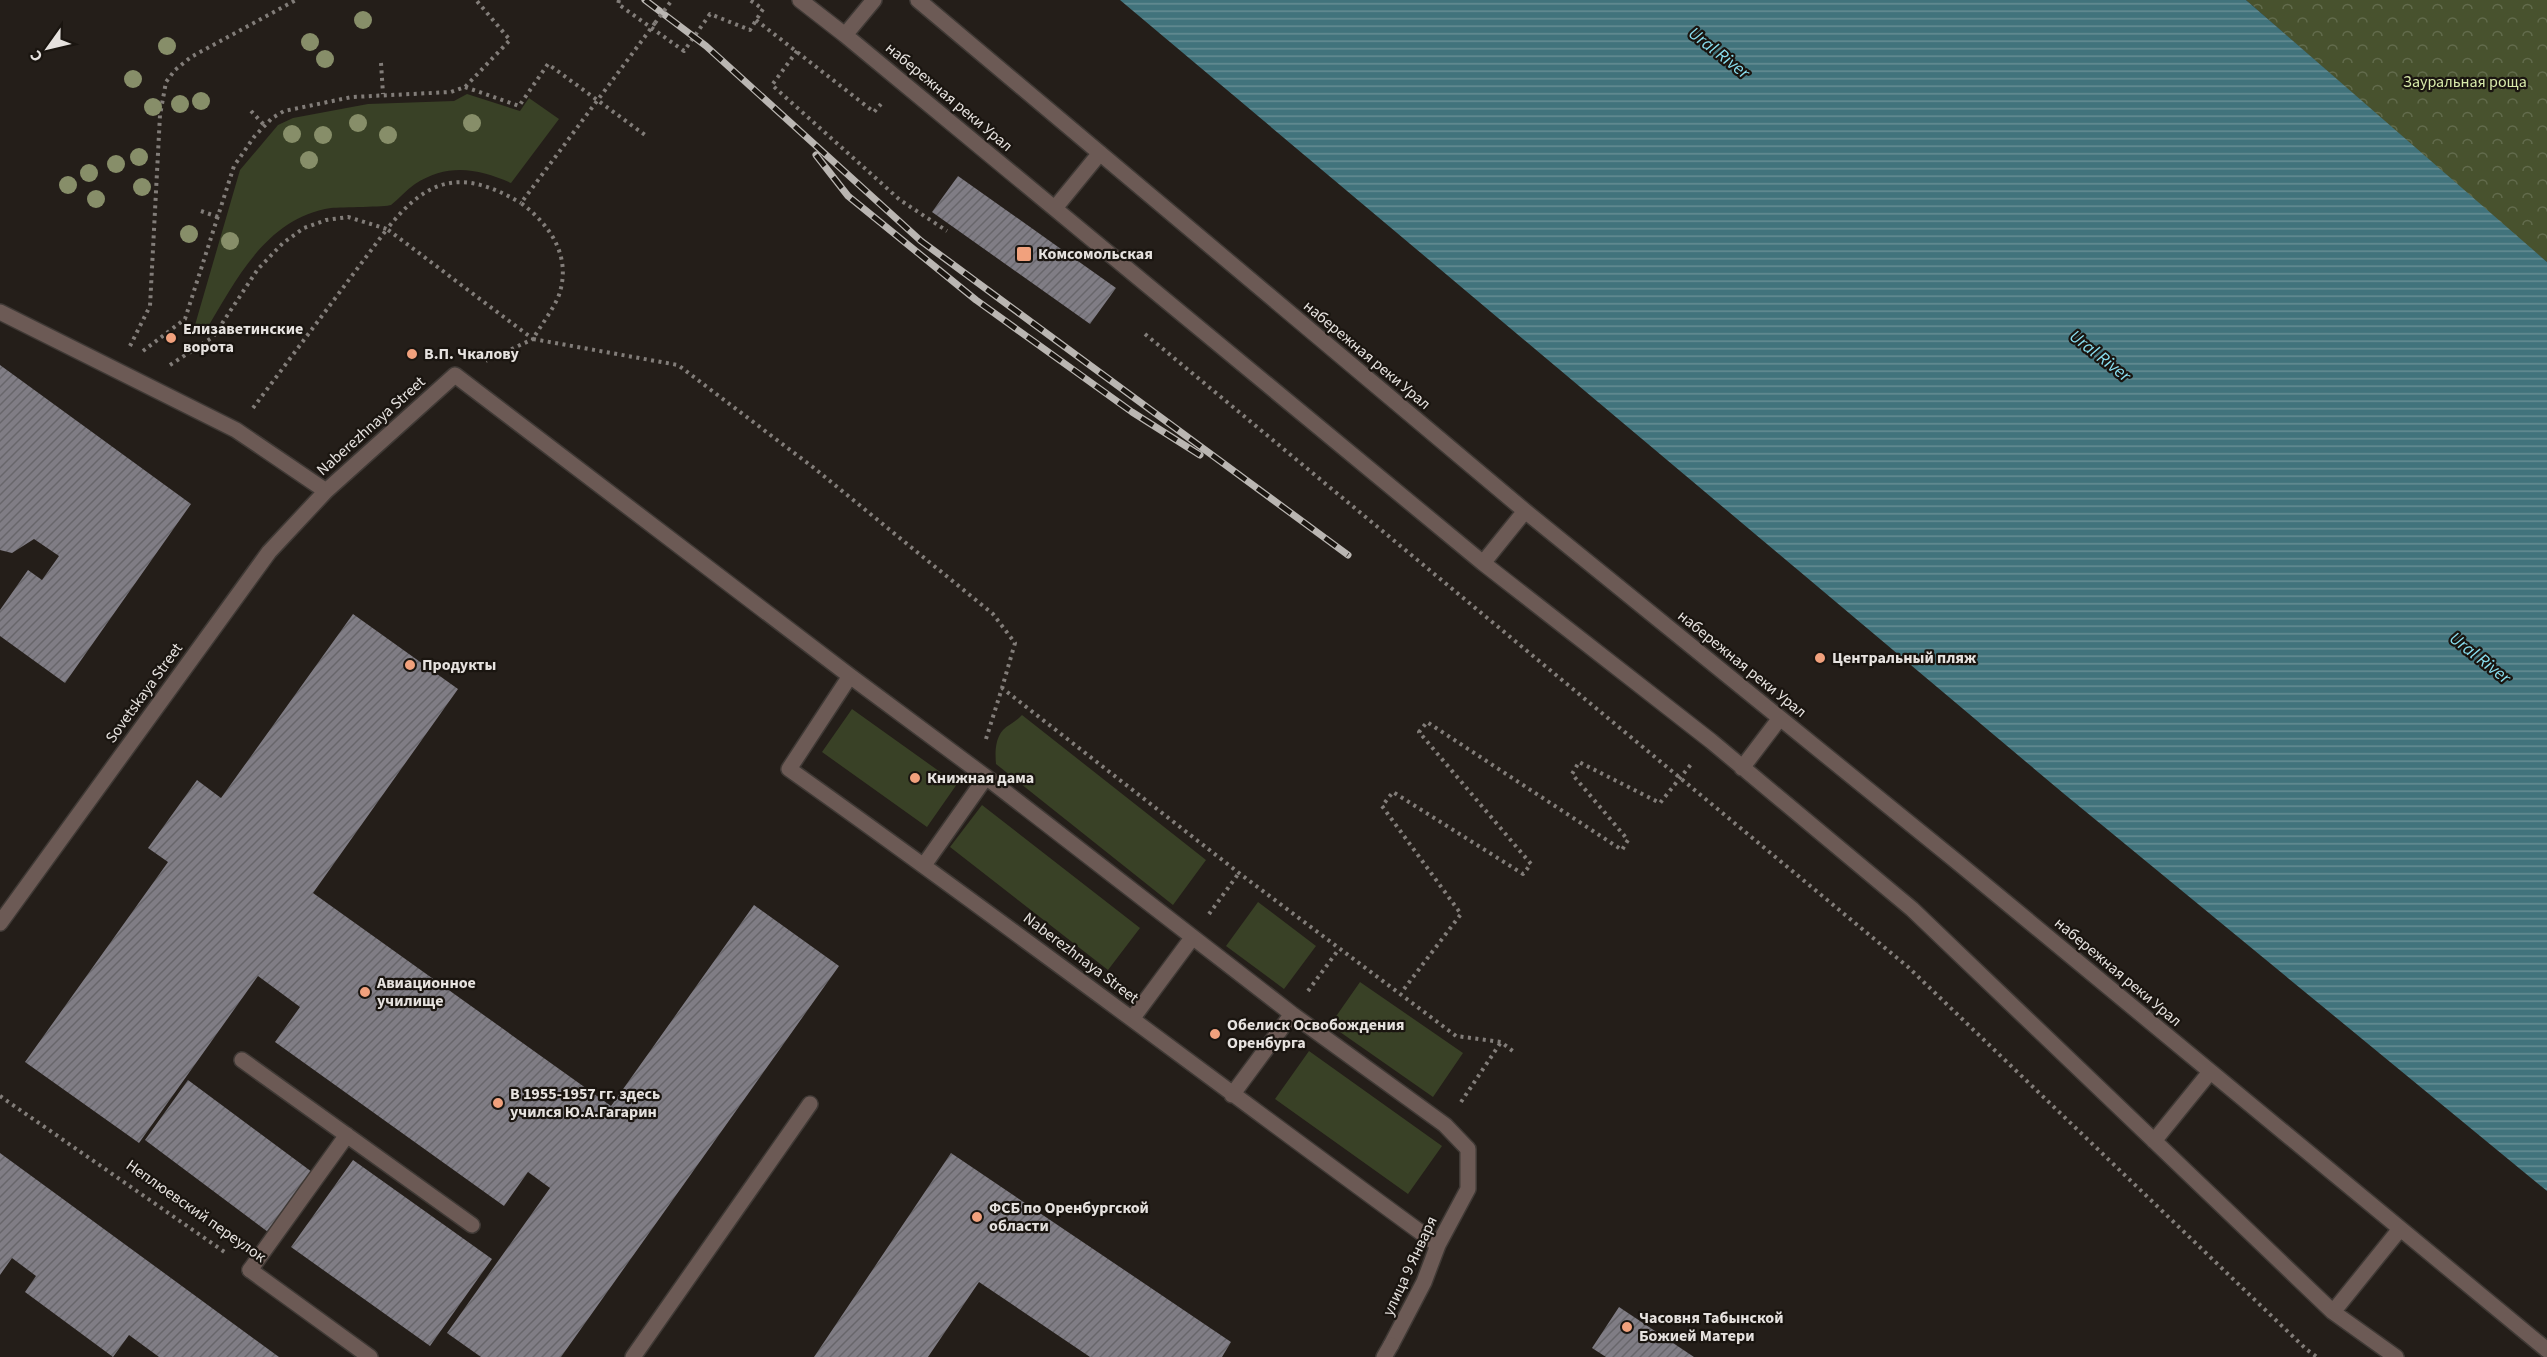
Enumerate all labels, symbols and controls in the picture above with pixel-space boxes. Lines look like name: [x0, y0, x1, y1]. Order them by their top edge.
north arrow: [18, 18, 78, 78]
water label: Ural River: [1683, 21, 1756, 85]
street label: набережная реки Урал: [881, 37, 1017, 157]
text: С: [25, 46, 48, 66]
park label: Зауральная роща: [2403, 71, 2527, 93]
place label: Комсомольская: [1038, 243, 1153, 265]
marker: Комсомольская: [1015, 245, 1033, 263]
street label: набережная реки Урал: [1299, 295, 1435, 415]
place label: Елизаветинские ворота: [183, 318, 303, 358]
water label: Ural River: [2064, 324, 2137, 388]
marker: Елизаветинские ворота: [164, 331, 178, 345]
place label: В.П. Чкалову: [424, 343, 520, 365]
marker: В.П. Чкалову: [405, 347, 419, 361]
street label: Naberezhnaya Street: [312, 371, 431, 481]
street label: набережная реки Урал: [1673, 605, 1811, 723]
water label: Ural River: [2444, 626, 2517, 690]
street label: Sovetskaya Street: [100, 638, 188, 747]
place label: Центральный пляж: [1832, 647, 1977, 669]
marker: Центральный пляж: [1813, 651, 1827, 665]
place label: Продукты: [422, 654, 496, 676]
marker: Продукты: [403, 658, 417, 672]
place label: Книжная дама: [927, 767, 1034, 789]
marker: Книжная дама: [908, 771, 922, 785]
street label: Naberezhnaya Street: [1019, 907, 1144, 1009]
street label: набережная реки Урал: [2050, 912, 2186, 1032]
place label: Авиационное училище: [376, 972, 476, 1012]
marker: Авиационное училище: [358, 985, 372, 999]
place label: Обелиск Освобождения Оренбурга: [1227, 1014, 1404, 1054]
marker: Обелиск Освобождения Оренбурга: [1208, 1027, 1222, 1041]
place label: В 1955-1957 гг. здесь учился Ю.А.Гагарин: [510, 1083, 660, 1123]
marker: В 1955-1957 гг. здесь учился Ю.А.Гагарин: [491, 1096, 505, 1110]
street label: Неплюевский переулок: [122, 1154, 270, 1268]
place label: ФСБ по Оренбургской области: [989, 1197, 1149, 1237]
marker: ФСБ по Оренбургской области: [970, 1210, 984, 1224]
street label: улица 9 Января: [1377, 1212, 1443, 1320]
place label: Часовня Табынской Божией Матери: [1639, 1307, 1784, 1347]
marker: Часовня Табынской Божией Матери: [1620, 1320, 1634, 1334]

